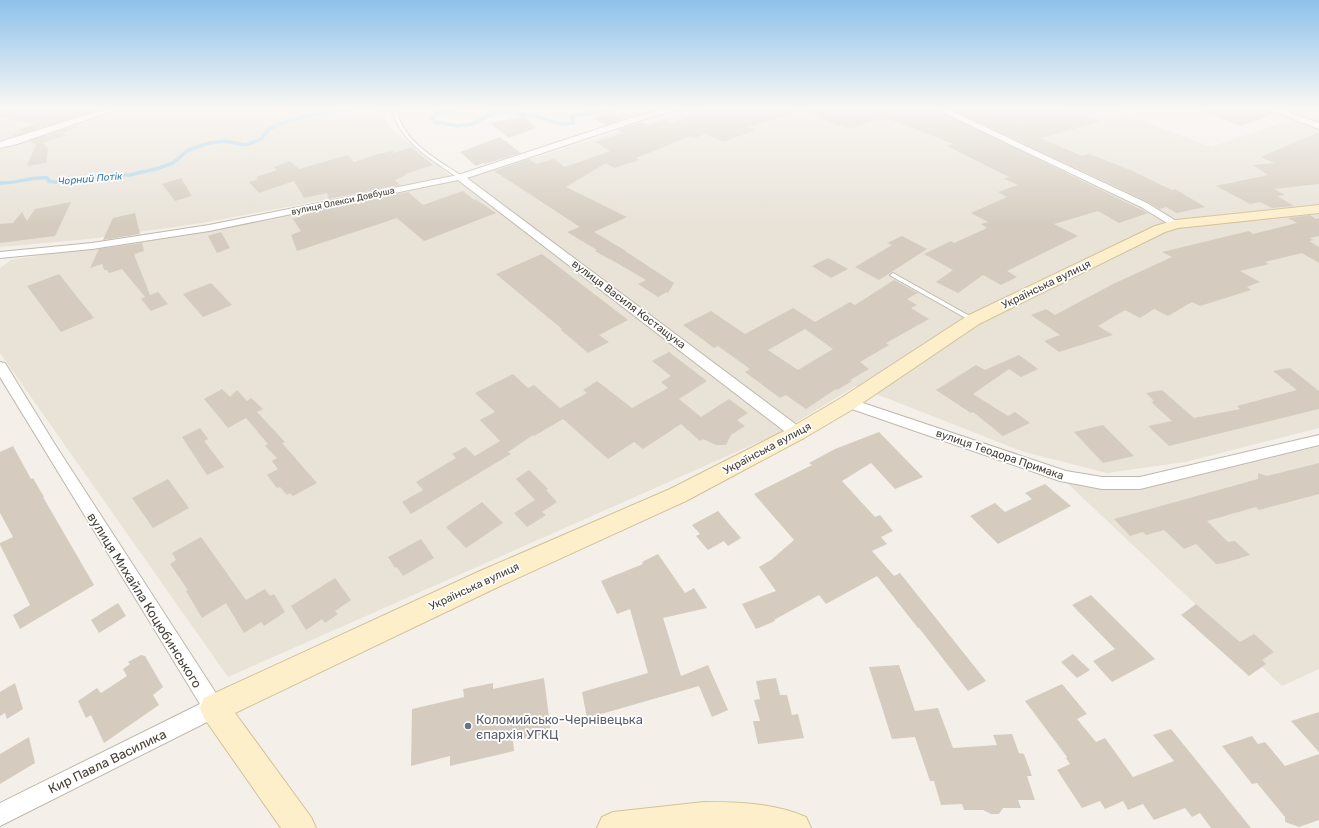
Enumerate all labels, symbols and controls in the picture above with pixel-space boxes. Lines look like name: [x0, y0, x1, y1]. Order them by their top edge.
water label: Чорний Потік: [57, 170, 124, 188]
street label: вулиця Олекси Довбуша: [290, 185, 396, 217]
street label: вулиця Василя Костащука: [569, 257, 688, 352]
street label: Українська вулиця: [999, 257, 1093, 312]
street label: Українська вулиця: [721, 420, 814, 477]
street label: вулиця Теодора Примака: [934, 426, 1065, 482]
street label: вулиця Михайла Коцюбинського: [84, 510, 205, 691]
street label: Українська вулиця: [427, 560, 521, 613]
place label: Коломийсько-Чернівецька єпархія УГКЦ: [476, 712, 643, 742]
marker: Коломийсько-Чернівецька єпархія УГКЦ: [463, 721, 473, 731]
street label: Кир Павла Василика: [46, 726, 169, 797]

